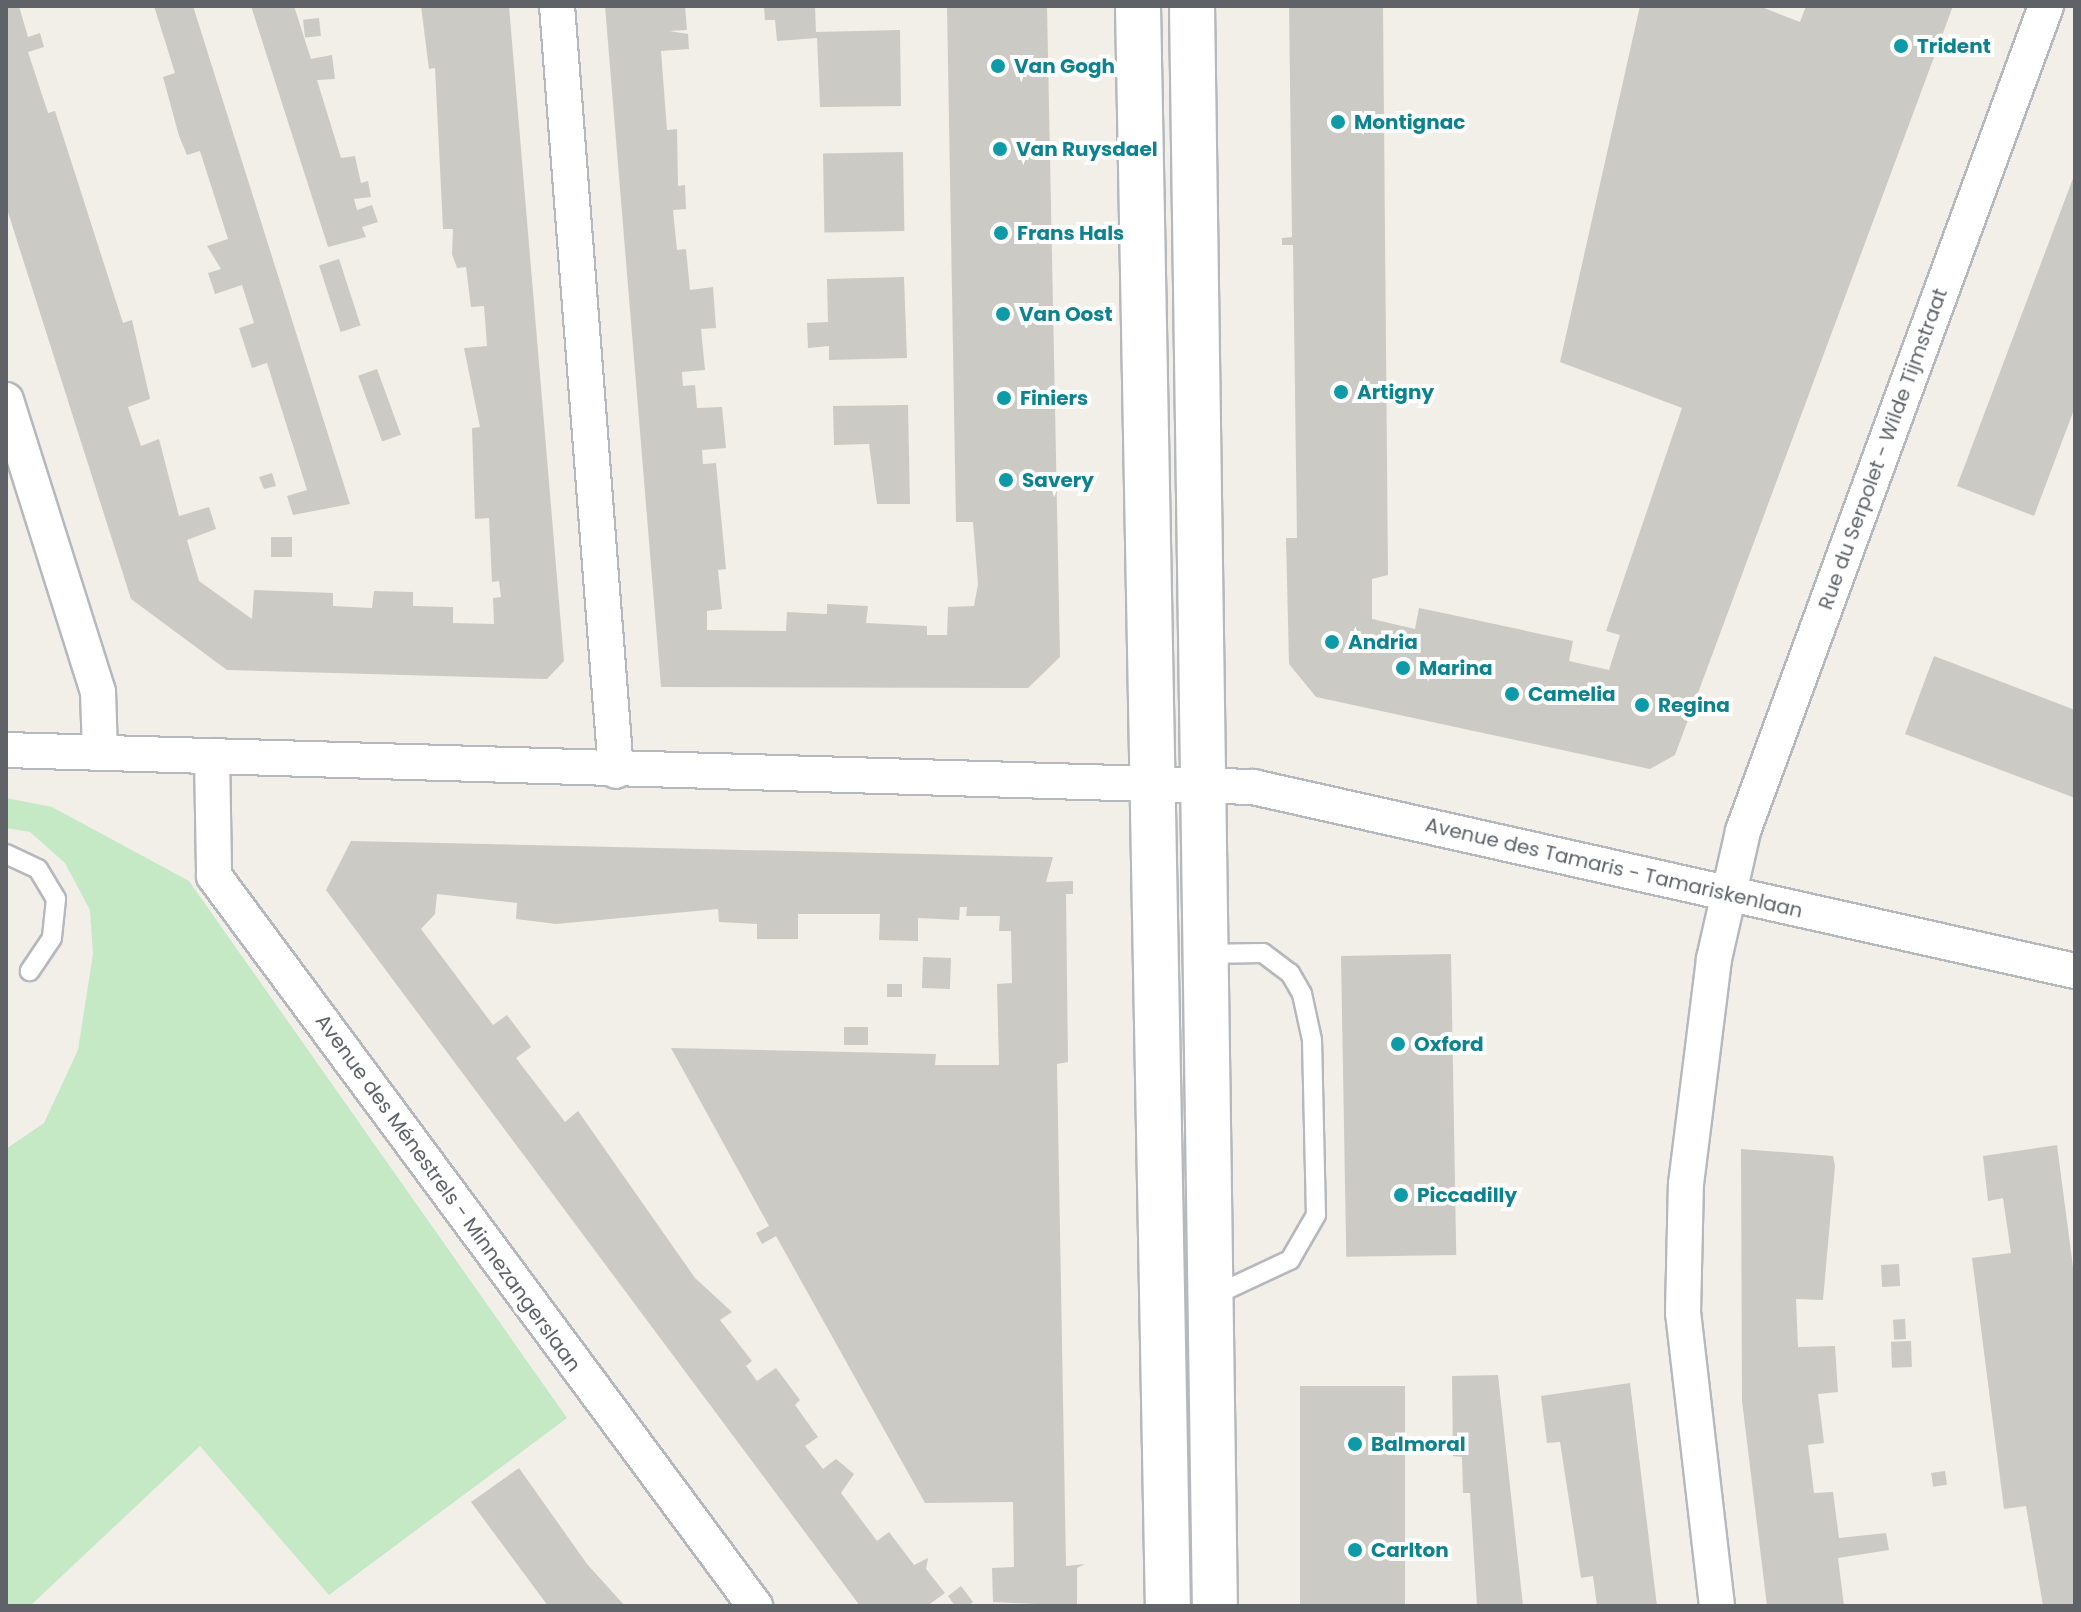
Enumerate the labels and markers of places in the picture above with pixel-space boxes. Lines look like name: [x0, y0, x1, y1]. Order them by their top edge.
place label: Trident: [1917, 34, 1991, 58]
marker: Trident: [1892, 37, 1910, 55]
place label: Van Gogh: [1014, 54, 1115, 78]
marker: Van Gogh: [989, 57, 1007, 75]
place label: Montignac: [1354, 110, 1465, 134]
marker: Montignac: [1329, 113, 1347, 131]
place label: Van Ruysdael: [1016, 137, 1158, 161]
marker: Van Ruysdael: [991, 140, 1009, 158]
place label: Frans Hals: [1017, 221, 1124, 245]
marker: Frans Hals: [992, 224, 1010, 242]
place label: Van Oost: [1019, 302, 1113, 326]
marker: Van Oost: [994, 305, 1012, 323]
place label: Artigny: [1357, 380, 1434, 404]
marker: Artigny: [1332, 383, 1350, 401]
place label: Finiers: [1020, 386, 1088, 410]
marker: Finiers: [995, 389, 1013, 407]
place label: Savery: [1022, 468, 1094, 492]
marker: Savery: [997, 471, 1015, 489]
place label: Andria: [1348, 630, 1418, 654]
marker: Andria: [1323, 633, 1341, 651]
place label: Marina: [1419, 656, 1492, 680]
marker: Marina: [1394, 659, 1412, 677]
place label: Camelia: [1528, 682, 1616, 706]
marker: Camelia: [1503, 685, 1521, 703]
place label: Regina: [1658, 693, 1730, 717]
marker: Regina: [1633, 696, 1651, 714]
place label: Oxford: [1414, 1032, 1484, 1056]
marker: Oxford: [1389, 1035, 1407, 1053]
place label: Piccadilly: [1417, 1183, 1517, 1207]
marker: Piccadilly: [1392, 1186, 1410, 1204]
place label: Balmoral: [1371, 1432, 1466, 1456]
marker: Balmoral: [1346, 1435, 1364, 1453]
place label: Carlton: [1371, 1538, 1449, 1562]
marker: Carlton: [1346, 1541, 1364, 1559]

